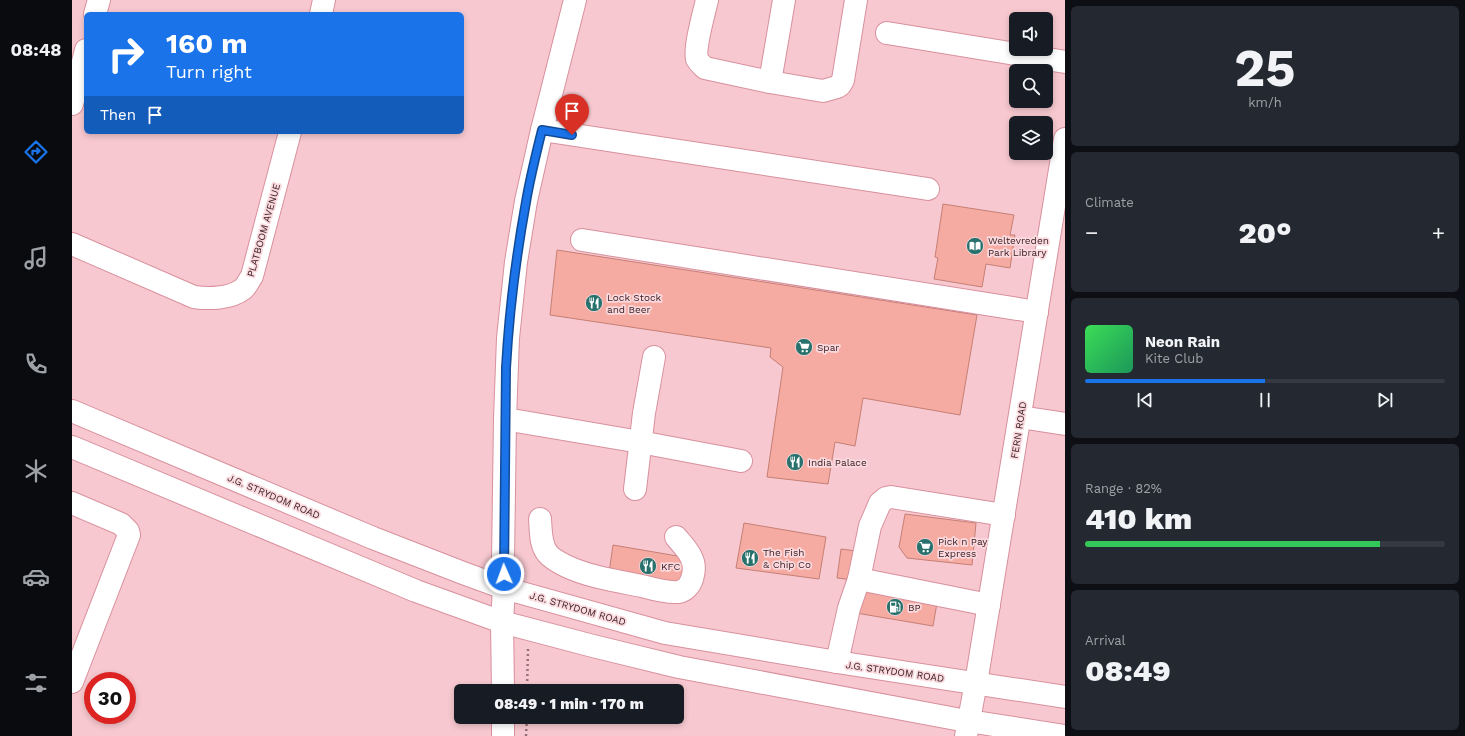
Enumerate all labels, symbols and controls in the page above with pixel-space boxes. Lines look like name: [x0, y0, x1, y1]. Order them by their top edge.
map controls: [1009, 12, 1053, 160]
button: sound: [1009, 12, 1053, 56]
text: 160 m: [166, 27, 248, 60]
icon: right: [100, 28, 152, 80]
text: 25: [1234, 38, 1296, 99]
text: 08:48: [10, 39, 62, 60]
text: Turn right: [166, 61, 252, 82]
button: search: [1009, 64, 1053, 108]
pin: [555, 94, 589, 135]
text: km/h: [1248, 95, 1282, 110]
icon: arrive: [561, 100, 583, 122]
icon: arrive: [144, 104, 166, 126]
text: Then: [100, 106, 136, 124]
button: layers: [1009, 116, 1053, 160]
icon: directions: [22, 138, 50, 166]
street label: PLATBOOM AVENUE: [245, 182, 282, 278]
text: Climate: [1085, 195, 1134, 210]
text: 20°: [1239, 215, 1291, 250]
text: −: [1085, 220, 1098, 245]
text: +: [1432, 220, 1445, 245]
place label: Weltevreden Park Library: [988, 235, 1049, 258]
library icon: Weltevreden Park Library: [965, 236, 985, 256]
icon: music: [22, 244, 50, 272]
place label: Lock Stock and Beer: [607, 292, 661, 315]
restaurant icon: Lock Stock and Beer: [584, 293, 604, 313]
text: Neon Rain: [1145, 333, 1220, 351]
supermarket icon: Spar: [794, 337, 814, 357]
place label: Spar: [817, 342, 839, 353]
icon: phone: [22, 350, 50, 378]
text: Kite Club: [1145, 351, 1203, 366]
icon: previous: [1134, 389, 1156, 411]
icon: pause: [1254, 389, 1276, 411]
icon: next: [1374, 389, 1396, 411]
street label: FERN ROAD: [1009, 401, 1028, 459]
restaurant icon: India Palace: [785, 452, 805, 472]
icon: climate: [22, 457, 50, 485]
place label: India Palace: [808, 457, 867, 468]
street label: J.G. STRYDOM ROAD: [226, 472, 322, 521]
text: Range · 82%: [1085, 481, 1162, 496]
text: 410 km: [1085, 501, 1192, 536]
place label: Pick n Pay Express: [938, 536, 988, 559]
supermarket icon: Pick n Pay Express: [915, 537, 935, 557]
place label: The Fish & Chip Co: [763, 547, 811, 570]
restaurant icon: The Fish & Chip Co: [740, 548, 760, 568]
position arrow: [483, 553, 525, 595]
restaurant icon: KFC: [638, 556, 658, 576]
place label: KFC: [661, 561, 681, 572]
icon: car: [22, 563, 50, 591]
street label: J.G. STRYDOM ROAD: [529, 589, 627, 627]
fuel station icon: BP: [885, 597, 905, 617]
place label: BP: [908, 602, 921, 613]
text: Arrival: [1085, 633, 1126, 648]
text: 08:49: [1085, 653, 1171, 688]
street label: J.G. STRYDOM ROAD: [845, 659, 945, 684]
icon: filters: [22, 669, 50, 697]
speed limit sign: 30: [84, 672, 136, 724]
text: 08:49 · 1 min · 170 m: [494, 695, 644, 713]

